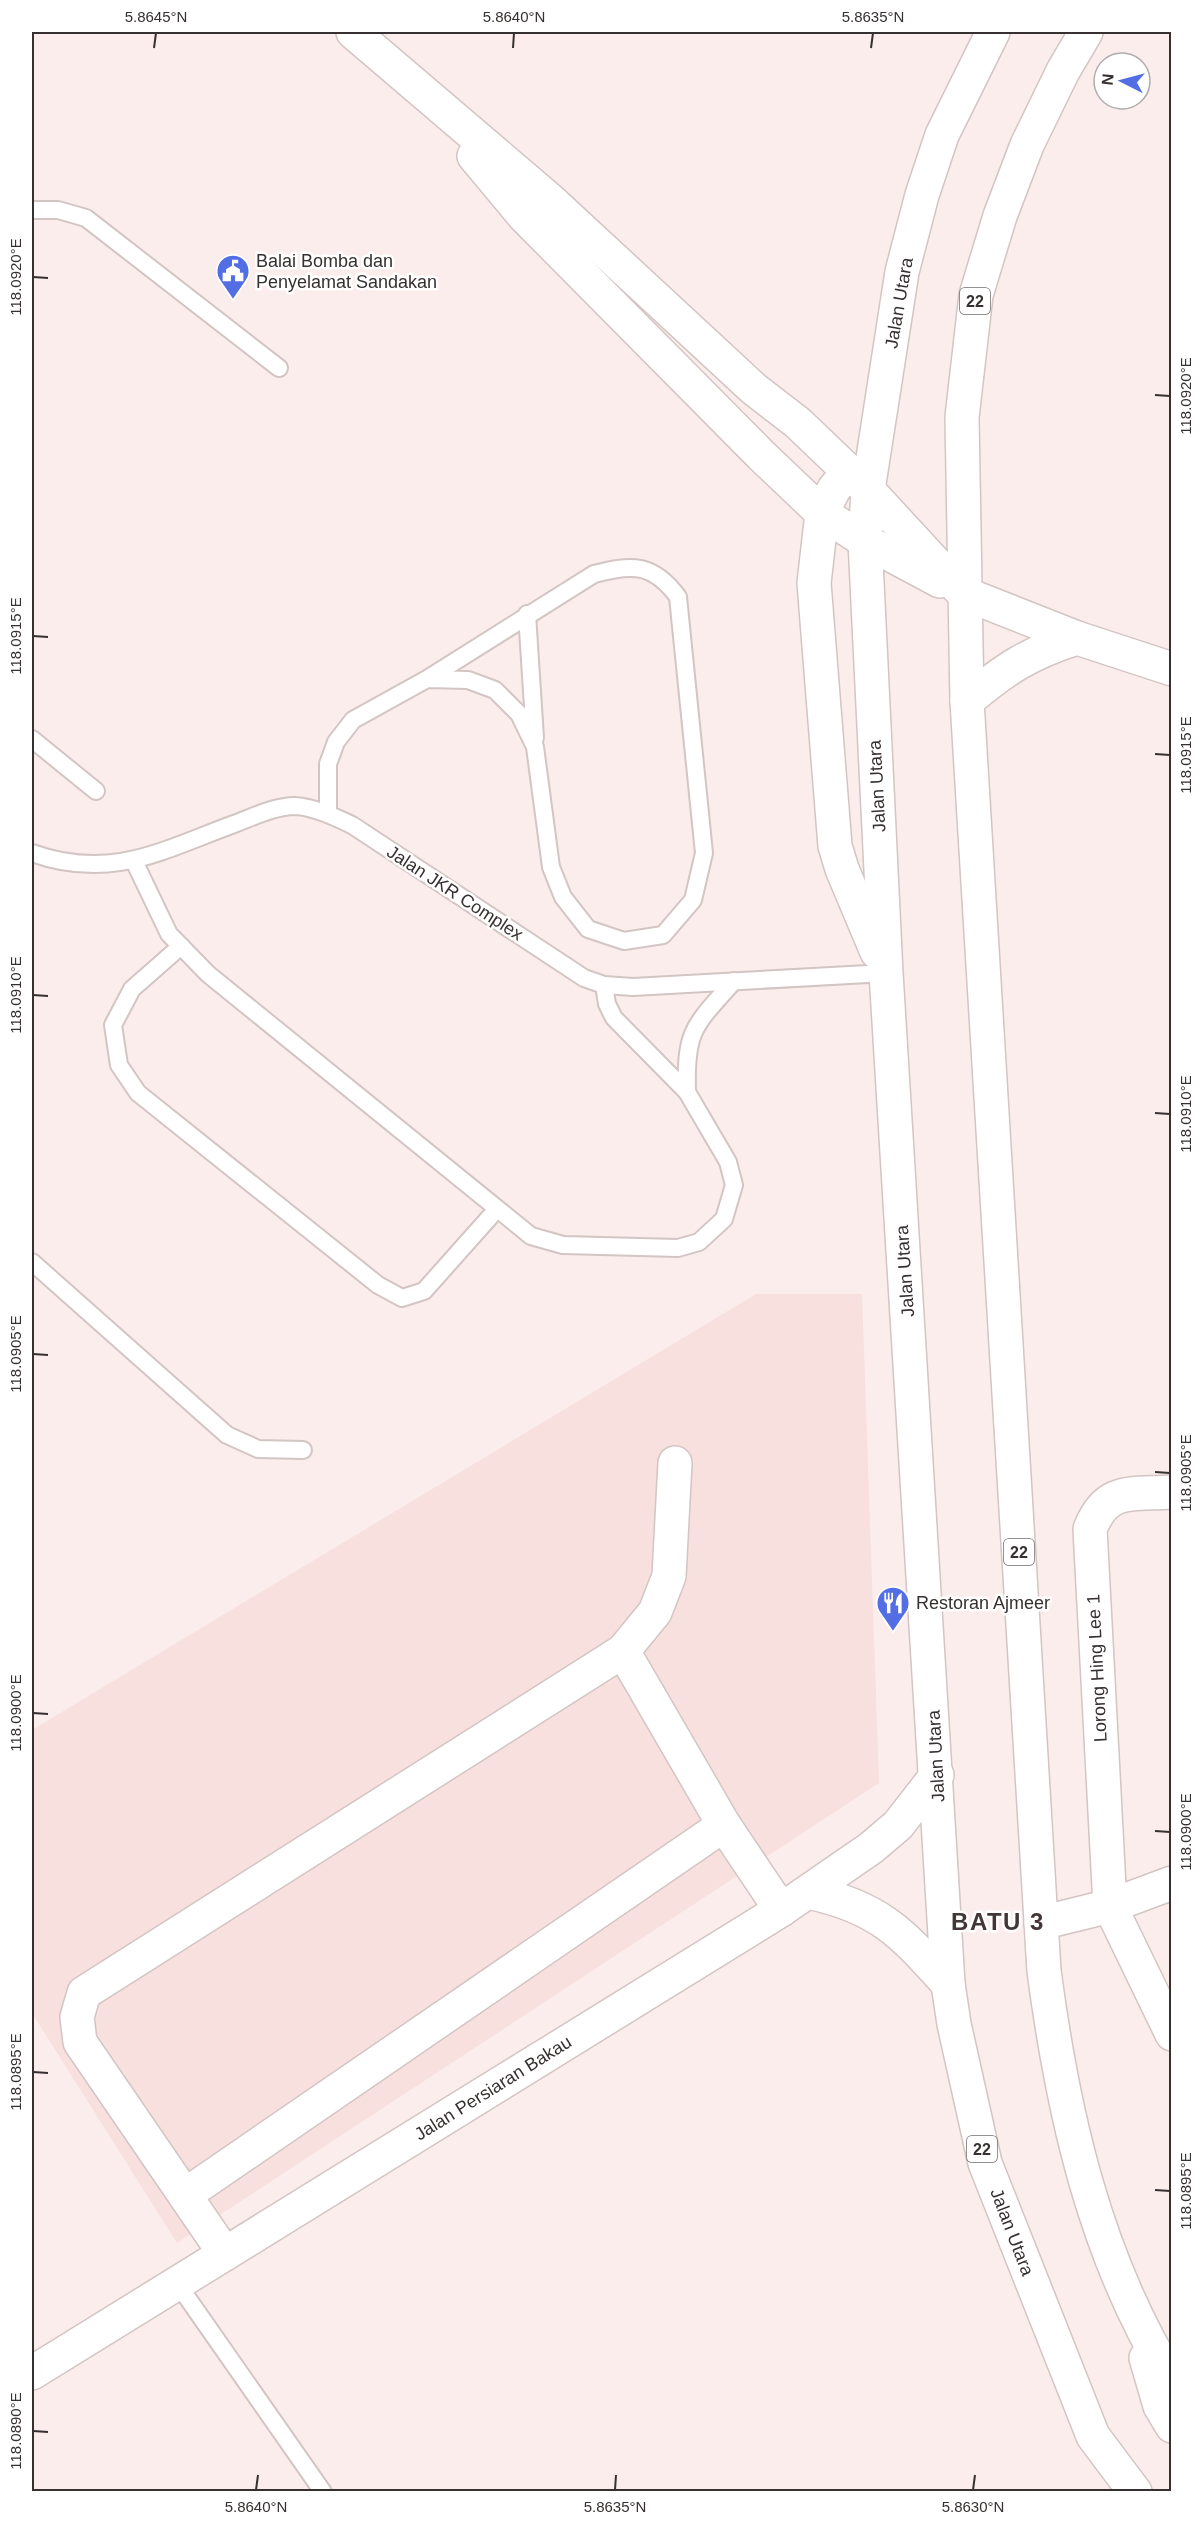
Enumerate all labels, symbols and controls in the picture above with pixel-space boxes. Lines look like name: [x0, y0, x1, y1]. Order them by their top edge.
text: 5.8645°N: [125, 8, 187, 25]
text: 5.8640°N: [483, 8, 545, 25]
text: 5.8635°N: [842, 8, 904, 25]
north arrow: [1092, 51, 1152, 111]
text: N: [1099, 73, 1117, 86]
text: 118.0920°E: [7, 238, 24, 316]
place label: Balai Bomba dan Penyelamat Sandakan: [256, 251, 437, 292]
public building icon: Balai Bomba dan Penyelamat Sandakan: [215, 253, 251, 300]
street label: Jalan Utara: [881, 255, 917, 350]
road number: 22: [960, 288, 990, 314]
text: 118.0920°E: [1177, 357, 1194, 435]
text: 118.0915°E: [7, 597, 24, 675]
text: 118.0915°E: [1177, 716, 1194, 794]
street label: Jalan Utara: [865, 739, 889, 832]
street label: Jalan JKR Complex: [383, 842, 527, 944]
text: 118.0910°E: [7, 956, 24, 1034]
text: 118.0910°E: [1177, 1075, 1194, 1153]
street label: Jalan Utara: [892, 1223, 918, 1318]
text: 118.0905°E: [7, 1315, 24, 1393]
text: 118.0905°E: [1177, 1434, 1194, 1512]
road number: 22: [1004, 1539, 1034, 1565]
restaurant icon: Restoran Ajmeer: [875, 1585, 911, 1632]
place label: Restoran Ajmeer: [916, 1593, 1050, 1613]
street label: Lorong Hing Lee 1: [1083, 1594, 1111, 1742]
text: 118.0900°E: [7, 1674, 24, 1752]
street label: Jalan Utara: [924, 1709, 948, 1802]
text: 118.0900°E: [1177, 1793, 1194, 1871]
district label: BATU 3: [951, 1908, 1045, 1935]
street label: Jalan Persiaran Bakau: [411, 2032, 575, 2144]
text: 118.0895°E: [7, 2033, 24, 2111]
road number: 22: [967, 2136, 997, 2162]
text: 118.0895°E: [1177, 2152, 1194, 2230]
street label: Jalan Utara: [986, 2185, 1038, 2279]
text: 118.0890°E: [7, 2392, 24, 2470]
text: 5.8640°N: [225, 2498, 287, 2515]
text: 5.8635°N: [584, 2498, 646, 2515]
text: 5.8630°N: [942, 2498, 1004, 2515]

